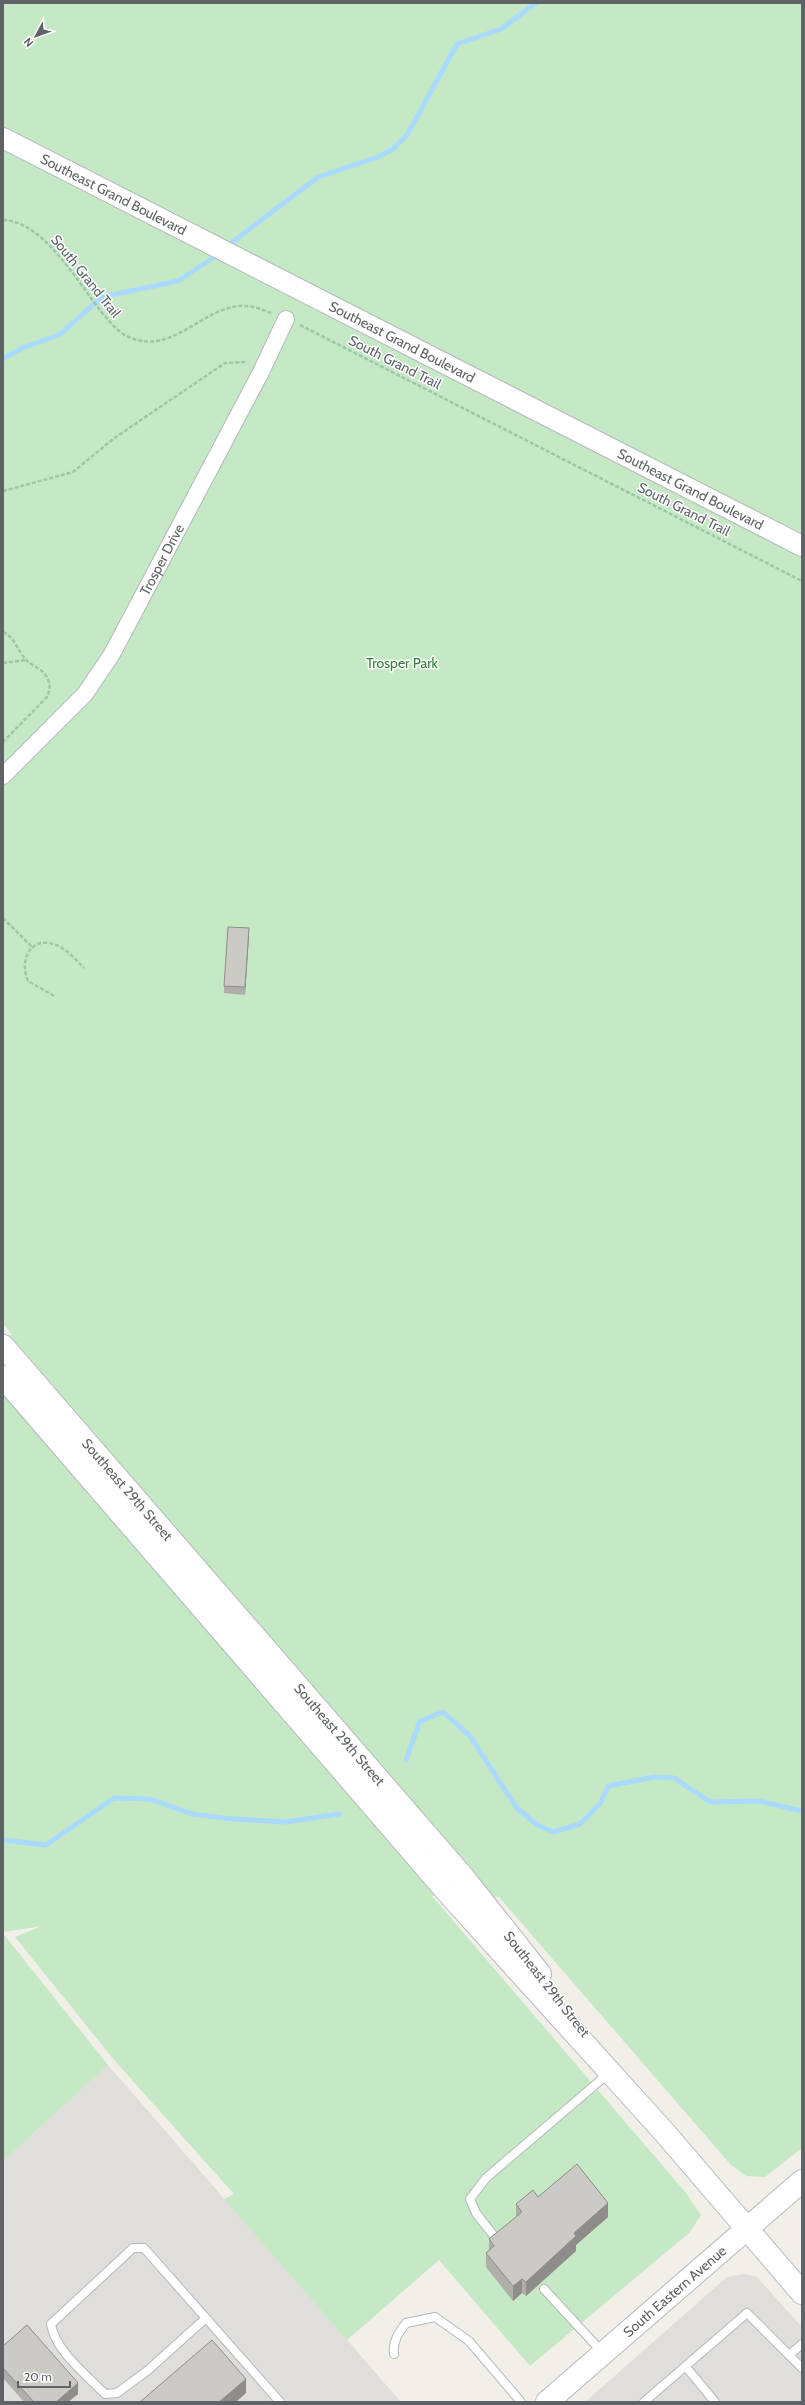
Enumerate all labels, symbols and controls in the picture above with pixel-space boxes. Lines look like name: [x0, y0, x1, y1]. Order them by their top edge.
north arrow: [16, 16, 56, 56]
text: N: [21, 35, 36, 50]
street label: Southeast Grand Boulevard: [37, 150, 190, 239]
street label: South Grand Trail: [47, 231, 125, 322]
street label: Southeast Grand Boulevard: [326, 297, 478, 387]
street label: South Grand Trail: [346, 331, 445, 393]
street label: Southeast Grand Boulevard: [614, 444, 767, 534]
street label: South Grand Trail: [635, 478, 734, 540]
street label: Trosper Drive: [136, 521, 188, 598]
park label: Trosper Park: [366, 654, 439, 672]
street label: Southeast 29th Street: [78, 1435, 177, 1545]
street label: Southeast 29th Street: [290, 1679, 389, 1790]
street label: Southeast 29th Street: [500, 1927, 594, 2041]
street label: South Eastern Avenue: [619, 2242, 730, 2341]
scale bar: [18, 2363, 70, 2389]
text: 20 m: [24, 2369, 52, 2384]

